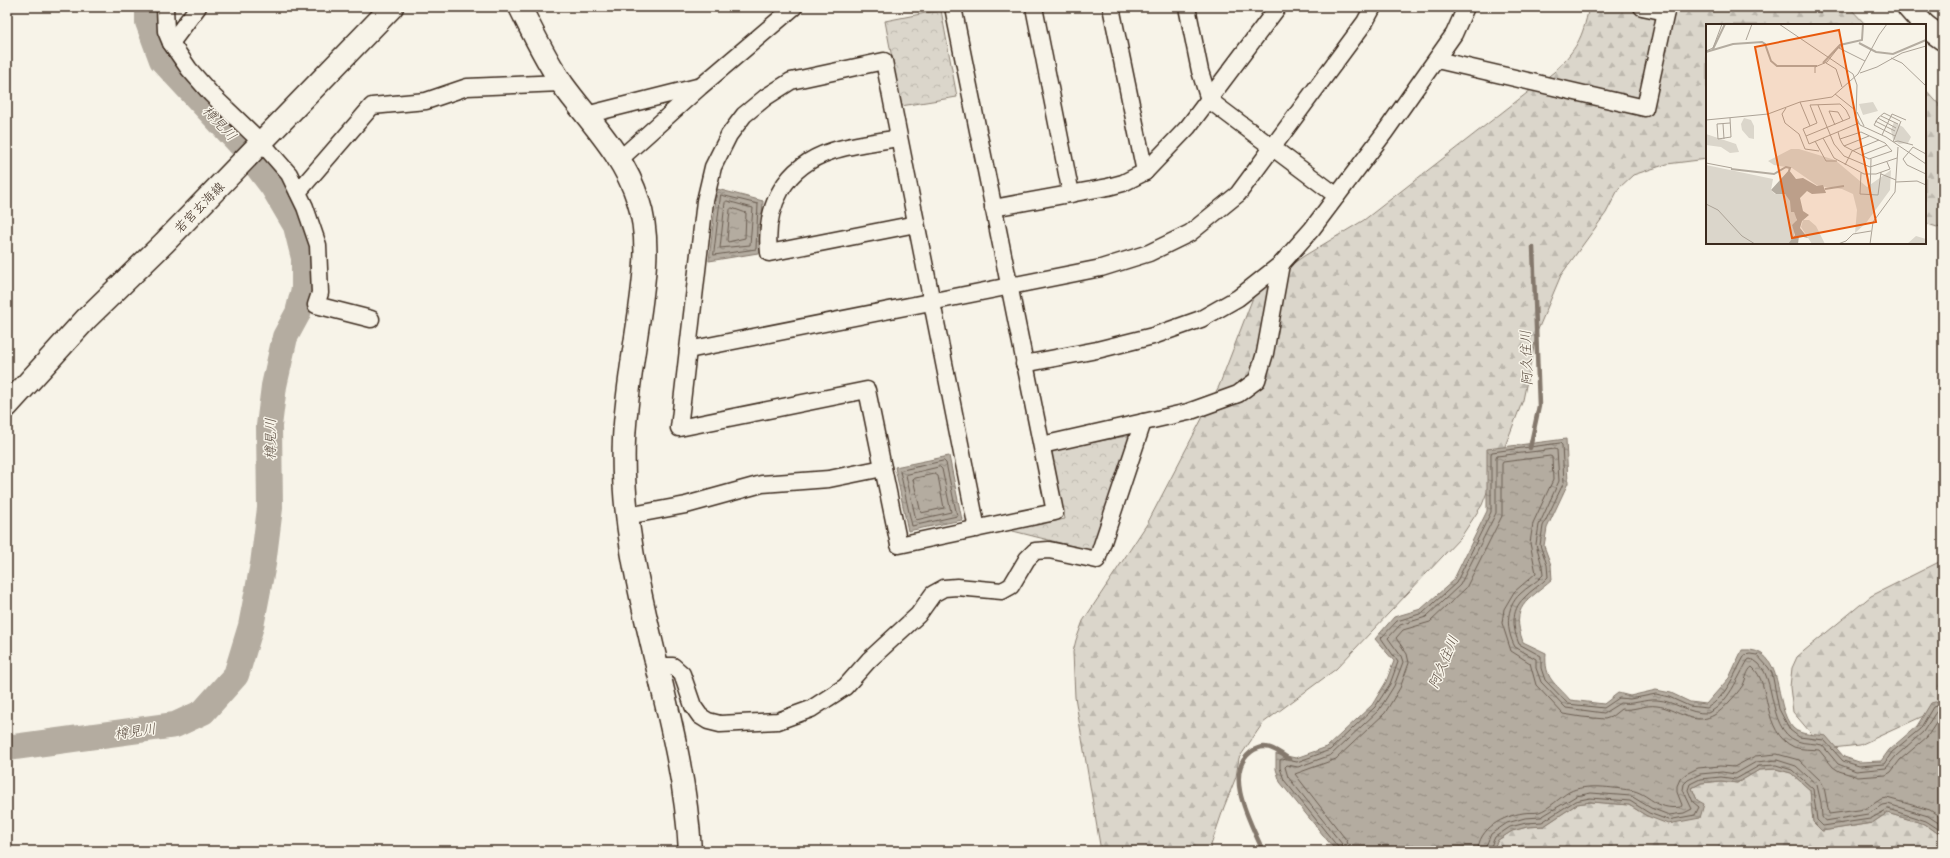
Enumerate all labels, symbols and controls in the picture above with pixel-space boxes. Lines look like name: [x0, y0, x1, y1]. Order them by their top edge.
inset map: [1706, 24, 1926, 244]
water label: 樽見川: [197, 101, 242, 147]
street label: 若宮玄海線: [170, 177, 231, 239]
water label: 阿久住川: [1515, 330, 1539, 386]
water label: 樽見川: [260, 418, 282, 460]
water label: 阿久住川: [1423, 632, 1465, 692]
water label: 樽見川: [113, 718, 157, 746]

